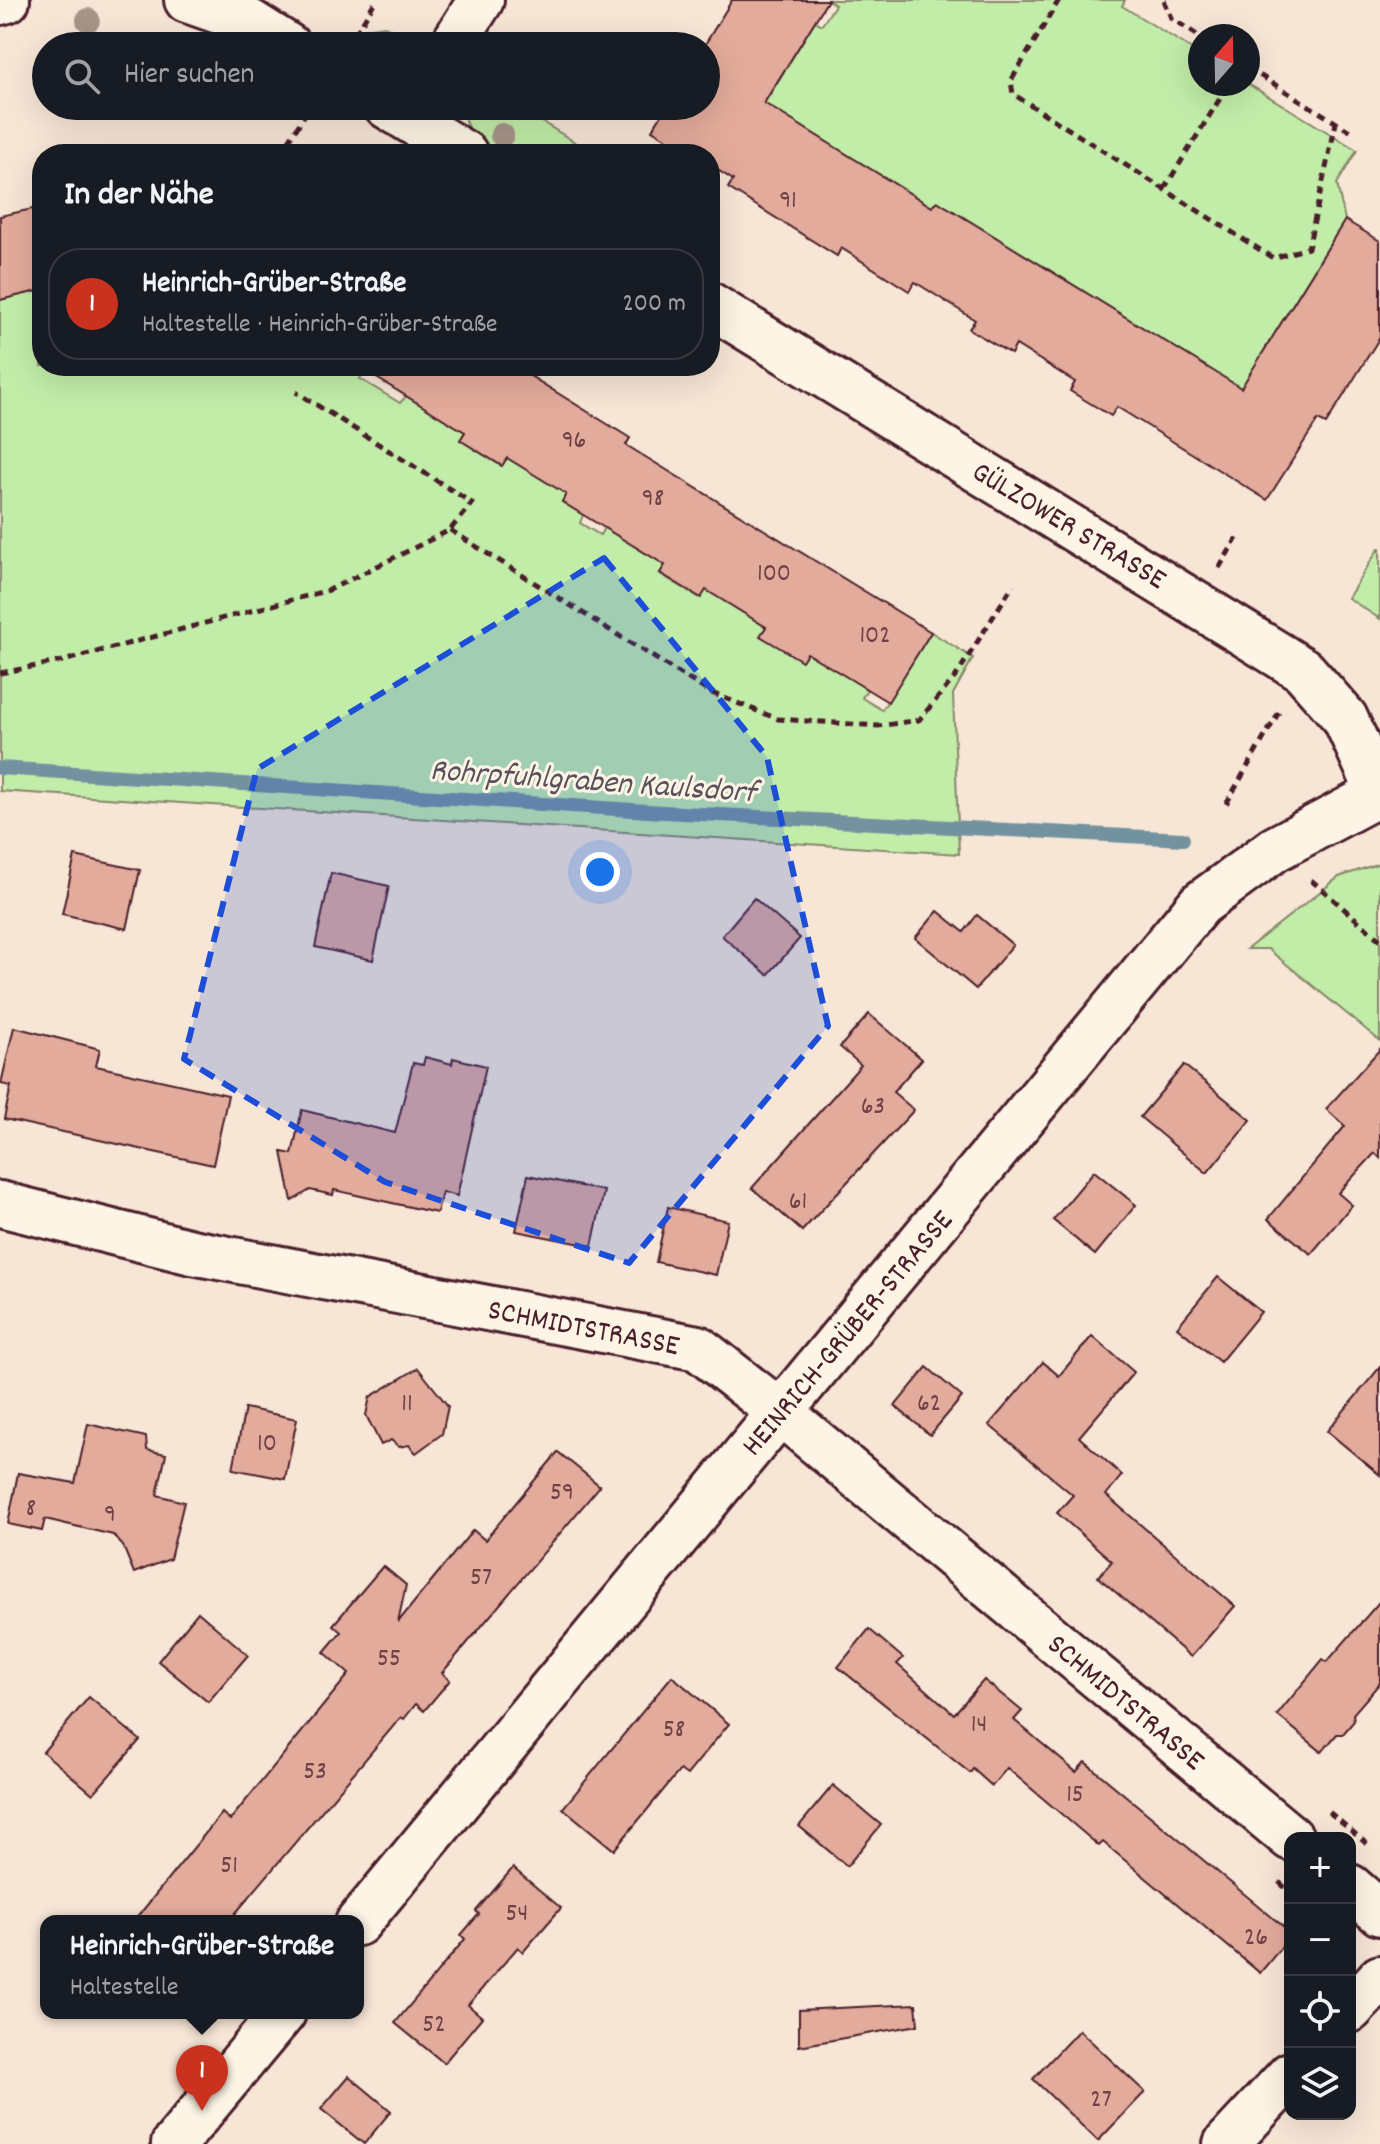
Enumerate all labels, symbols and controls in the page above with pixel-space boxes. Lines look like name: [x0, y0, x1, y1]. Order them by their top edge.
north arrow: [1188, 24, 1260, 96]
search box: [32, 32, 720, 120]
icon: search: [60, 54, 104, 98]
text: Hier suchen: [124, 55, 254, 98]
text: In der Nähe: [64, 172, 214, 221]
house number: 91: [779, 183, 797, 220]
text: Heinrich-Grüber-Straße: [142, 264, 406, 307]
text: 1: [89, 286, 95, 323]
text: 200 m: [622, 286, 686, 323]
text: Haltestelle · Heinrich-Grüber-Straße: [142, 307, 497, 344]
house number: 96: [562, 423, 586, 460]
street label: GÜLZOWER STRASSE: [962, 453, 1173, 603]
house number: 98: [642, 481, 664, 518]
house number: 100: [757, 556, 791, 593]
house number: 102: [859, 618, 891, 655]
water label: Rohrpfuhlgraben Kaulsdorf: [428, 750, 763, 819]
your location: [580, 852, 620, 892]
house number: 63: [861, 1089, 885, 1126]
house number: 61: [789, 1184, 807, 1221]
street label: HEINRICH-GRÜBER-STRASSE: [733, 1202, 966, 1467]
street label: SCHMIDTSTRASSE: [484, 1291, 683, 1370]
house number: 11: [401, 1386, 413, 1423]
house number: 62: [917, 1386, 941, 1423]
house number: 10: [257, 1426, 277, 1463]
house number: 59: [550, 1475, 574, 1512]
house number: 8: [26, 1491, 36, 1528]
house number: 9: [104, 1497, 116, 1534]
house number: 57: [470, 1560, 492, 1597]
street label: SCHMIDTSTRASSE: [1036, 1626, 1213, 1784]
house number: 55: [377, 1641, 401, 1678]
house number: 14: [971, 1707, 987, 1744]
house number: 58: [663, 1712, 685, 1749]
house number: 53: [303, 1754, 327, 1791]
house number: 15: [1066, 1777, 1084, 1814]
map controls: [1284, 1832, 1356, 2120]
button: +: [1284, 1832, 1356, 1904]
house number: 51: [220, 1848, 238, 1885]
house number: 54: [506, 1896, 528, 1933]
button: −: [1284, 1904, 1356, 1976]
popup: [40, 1915, 364, 2019]
house number: 26: [1244, 1920, 1268, 1957]
text: Heinrich-Grüber-Straße: [70, 1927, 334, 1970]
text: Haltestelle: [70, 1970, 178, 2007]
button: locate: [1284, 1976, 1356, 2048]
house number: 52: [422, 2007, 446, 2044]
pin: 1: [176, 2045, 228, 2111]
button: layers: [1284, 2048, 1356, 2120]
house number: 27: [1090, 2082, 1112, 2119]

